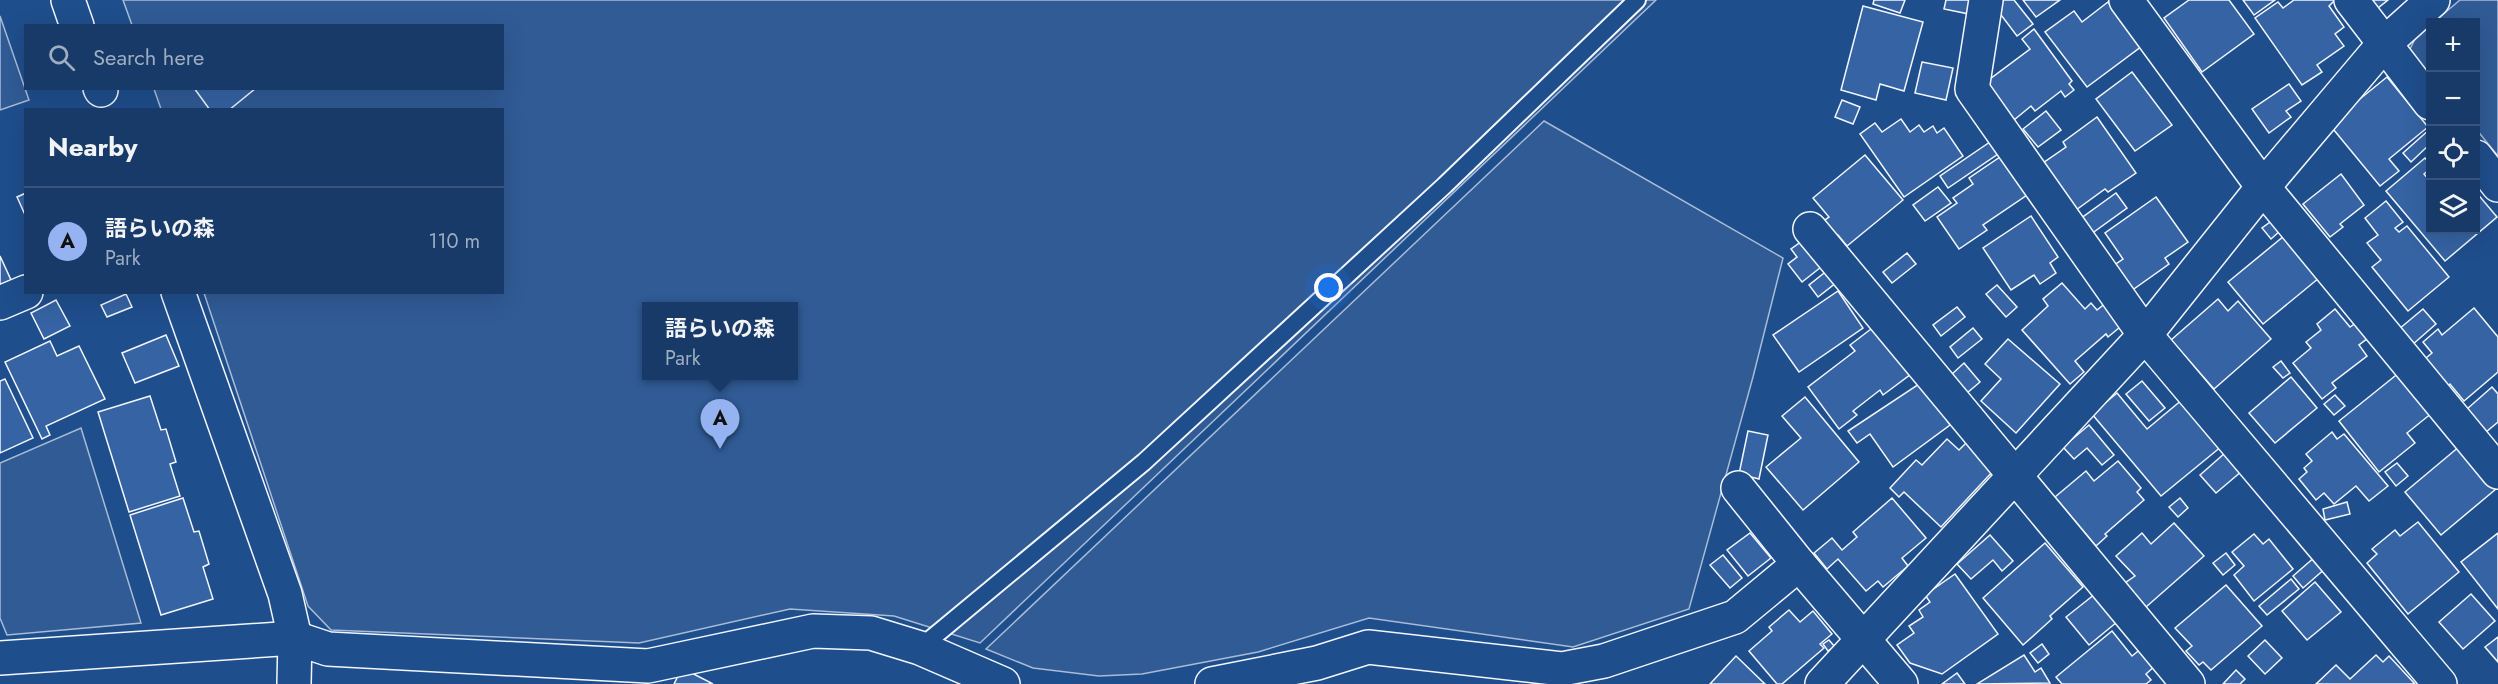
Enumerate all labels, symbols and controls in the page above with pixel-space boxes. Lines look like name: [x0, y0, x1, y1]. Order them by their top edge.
map controls: [2426, 18, 2480, 234]
button: +: [2426, 18, 2480, 72]
search box: [24, 24, 504, 90]
icon: search: [45, 41, 78, 74]
text: Search here: [93, 41, 204, 73]
button: −: [2426, 72, 2480, 126]
button: locate: [2426, 126, 2480, 180]
text: Nearby: [48, 128, 137, 166]
button: layers: [2426, 180, 2480, 234]
text: 語らいの森: [105, 212, 215, 244]
text: A: [60, 227, 75, 256]
text: 110 m: [428, 227, 480, 256]
text: Park: [105, 244, 141, 273]
your location: [1314, 273, 1343, 302]
popup: [642, 302, 798, 380]
text: 語らいの森: [665, 312, 775, 344]
text: Park: [665, 344, 701, 373]
pin: A: [700, 400, 740, 449]

